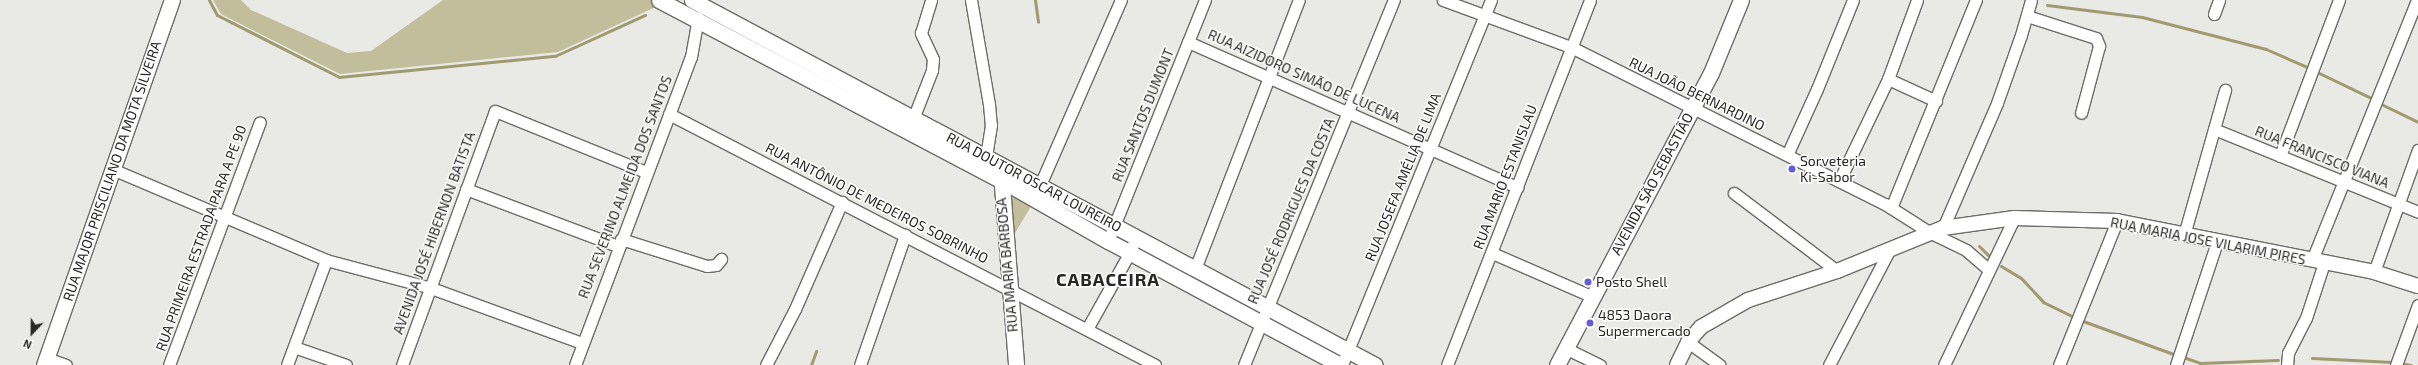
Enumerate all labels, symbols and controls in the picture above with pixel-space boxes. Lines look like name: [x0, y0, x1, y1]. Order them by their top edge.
street label: RUA AIZIDORO SIMÃO DE LUCENA: [1205, 26, 1403, 126]
street label: RUA MAJOR PRISCILIANO DA MOTA SILVEIRA: [59, 38, 165, 304]
street label: RUA SANTOS DUMONT: [1108, 46, 1178, 184]
street label: RUA JOÃO BERNARDINO: [1626, 54, 1768, 134]
street label: RUA SEVERINO ALMEIDA DOS SANTOS: [574, 73, 676, 301]
street label: RUA JOSEFA AMÉLIA DE LIMA: [1361, 90, 1445, 264]
street label: RUA MARIO ESTANISLAU: [1470, 102, 1540, 252]
street label: AVENIDA SÃO SEBASTIÃO: [1607, 110, 1697, 258]
street label: RUA JOSÉ RODRIGUES DA COSTA: [1244, 115, 1338, 307]
street label: RUA PRIMEIRA ESTRADA PARA A PE 90: [152, 122, 250, 354]
street label: RUA FRANCISCO VIANA: [2252, 122, 2392, 192]
street label: AVENIDA JOSÉ HIBERNON BATISTA: [389, 129, 479, 337]
street label: RUA DOUTOR OSCAR LOUREIRO: [943, 129, 1125, 235]
street label: RUA ANTÔNIO DE MEDEIROS SOBRINHO: [762, 139, 992, 267]
place label: Sorveteria Ki-Sabor: [1800, 153, 1866, 186]
marker: Sorveteria Ki-Sabor: [1787, 164, 1797, 174]
street label: RUA MARIA BARBOSA: [993, 197, 1021, 333]
street label: RUA MARIA JOSE VILARIM PIRES: [2108, 214, 2308, 268]
district label: CABACEIRA: [1056, 268, 1160, 290]
place label: Posto Shell: [1596, 274, 1667, 290]
marker: Posto Shell: [1583, 277, 1593, 287]
place label: 4853 Daora Supermercado: [1598, 307, 1691, 340]
north arrow: [12, 313, 52, 353]
marker: 4853 Daora Supermercado: [1585, 318, 1595, 328]
text: N: [21, 337, 33, 352]

